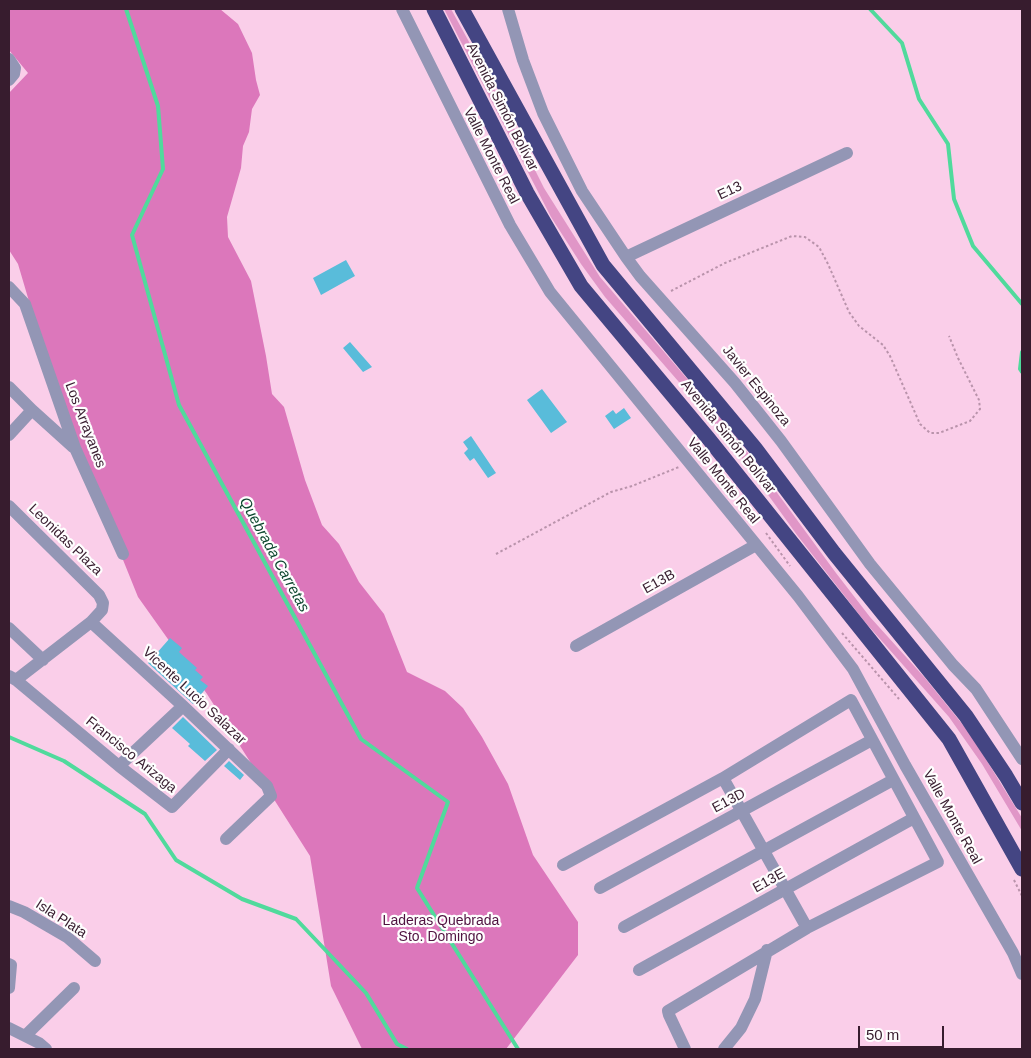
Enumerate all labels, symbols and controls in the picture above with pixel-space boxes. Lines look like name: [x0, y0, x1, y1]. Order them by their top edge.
street label: Avenida Simón Bolívar: [462, 40, 542, 174]
street label: Valle Monte Real: [460, 105, 522, 207]
street label: E13: [715, 178, 745, 204]
street label: Javier Espinoza: [718, 342, 794, 430]
street label: Avenida Simón Bolívar: [677, 377, 779, 497]
street label: Los Arrayanes: [61, 380, 109, 470]
street label: Valle Monte Real: [683, 435, 763, 527]
water label: Quebrada Carretas: [235, 494, 313, 616]
street label: Leonidas Plaza: [25, 501, 105, 579]
street label: E13B: [640, 566, 678, 598]
street label: Vicente Lucio Salazar: [139, 644, 249, 748]
street label: Francisco Arizaga: [82, 713, 180, 797]
street label: Valle Monte Real: [919, 767, 985, 867]
street label: E13D: [710, 785, 748, 817]
street label: E13E: [750, 865, 788, 897]
street label: Isla Plata: [32, 896, 90, 942]
park label: Laderas Quebrada Sto. Domingo: [383, 913, 499, 946]
scale bar: [861, 1016, 947, 1048]
text: 50 m: [866, 1026, 899, 1043]

